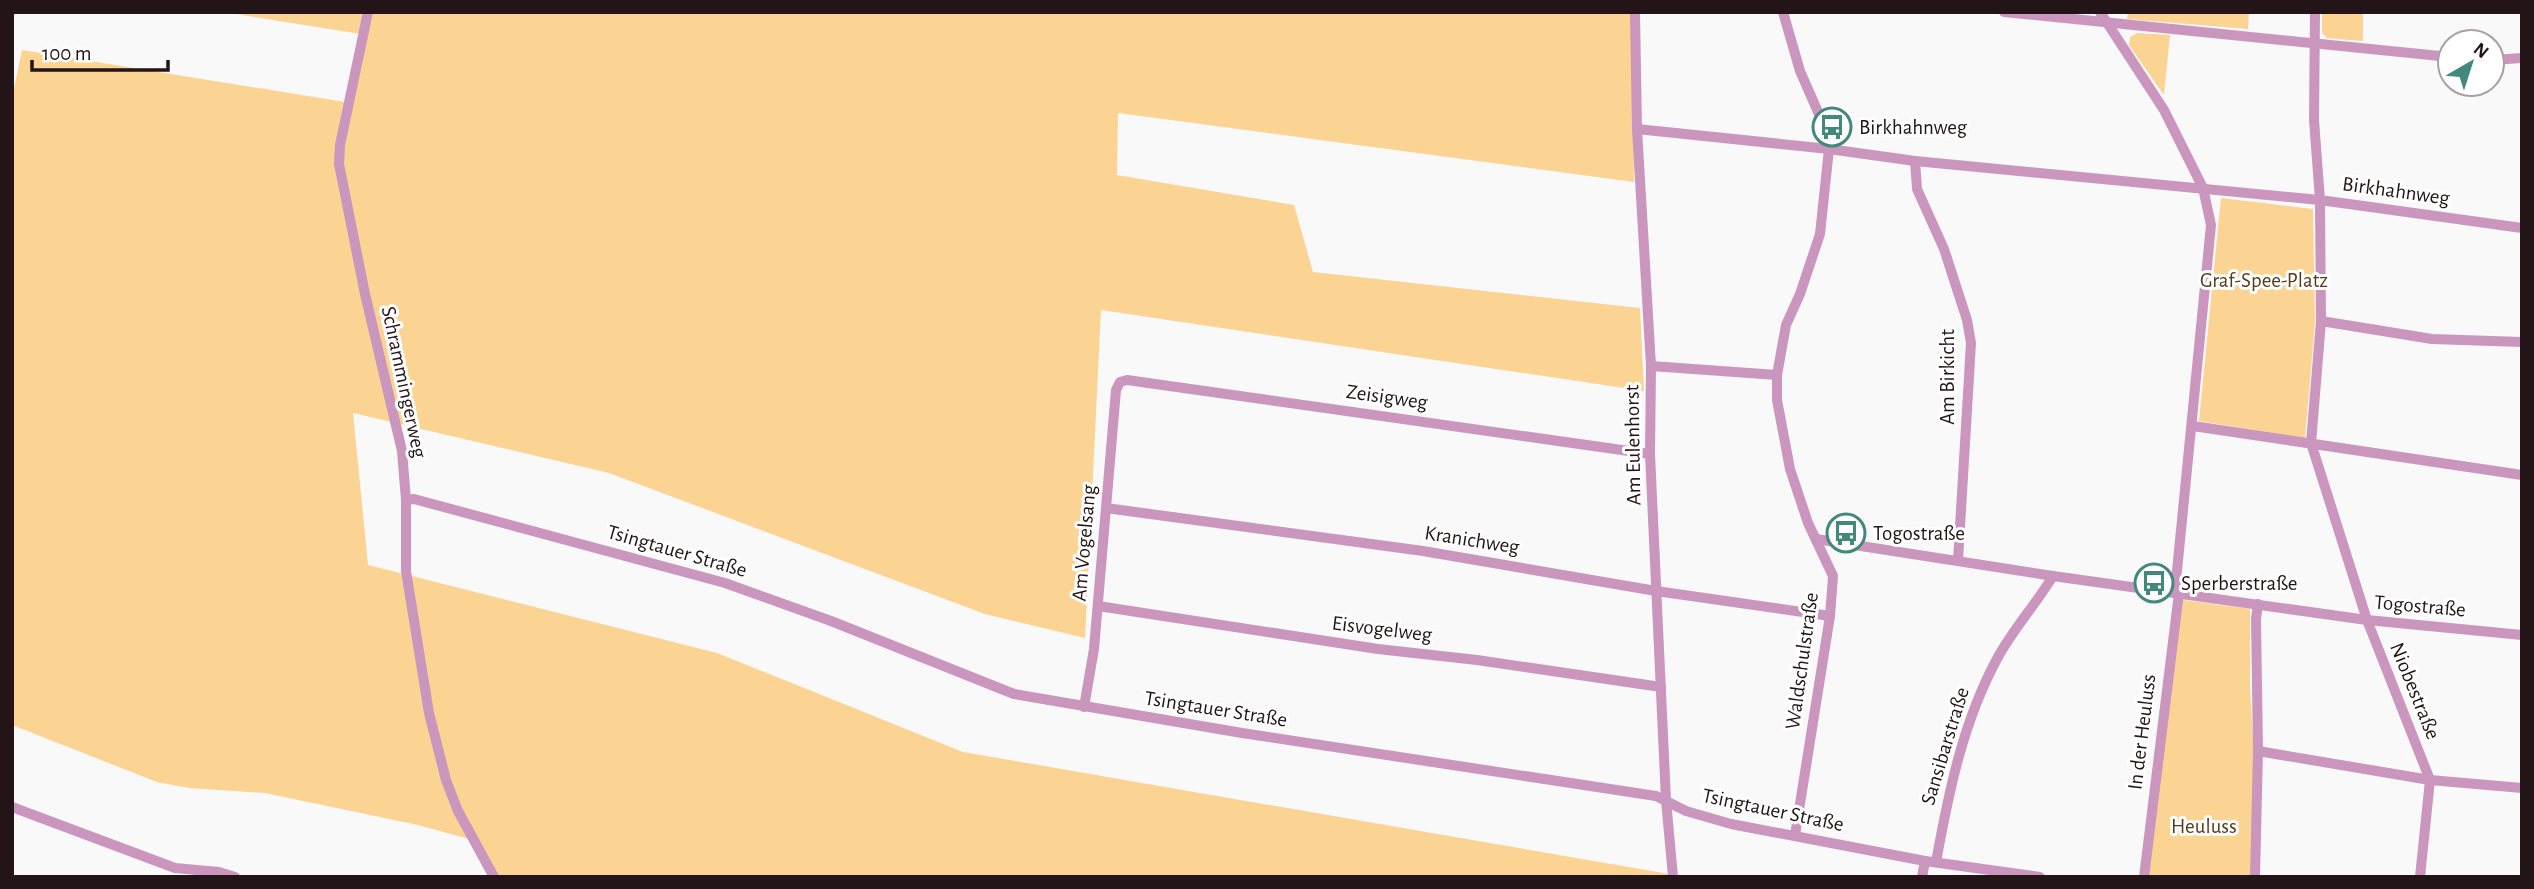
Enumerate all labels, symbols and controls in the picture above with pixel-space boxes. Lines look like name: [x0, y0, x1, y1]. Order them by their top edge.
scale bar: [32, 28, 168, 72]
north arrow: [2436, 28, 2506, 98]
text: N: [2470, 39, 2492, 62]
text: 100 m: [42, 43, 92, 64]
bus stop icon: Birkhahnweg: [1811, 106, 1853, 148]
place label: Birkhahnweg: [1859, 117, 1968, 138]
street label: Birkhahnweg: [2341, 173, 2452, 209]
park label: Graf-Spee-Platz: [2200, 270, 2328, 291]
street label: Schrammingerweg: [378, 304, 430, 460]
street label: Am Birkicht: [1937, 329, 1958, 425]
street label: Zeisigweg: [1345, 381, 1430, 413]
street label: Am Eulenhorst: [1621, 384, 1645, 505]
street label: Am Vogelsang: [1068, 483, 1100, 602]
bus stop icon: Togostraße: [1825, 512, 1867, 554]
street label: Tsingtauer Straße: [605, 521, 749, 581]
street label: Kranichweg: [1423, 522, 1522, 558]
place label: Togostraße: [1873, 523, 1965, 544]
bus stop icon: Sperberstraße: [2133, 562, 2175, 604]
place label: Sperberstraße: [2181, 573, 2297, 594]
street label: Waldschulstraße: [1782, 591, 1822, 731]
street label: Togostraße: [2373, 592, 2467, 620]
street label: Eisvogelweg: [1331, 612, 1434, 646]
street label: Niobestraße: [2386, 640, 2444, 742]
street label: In der Heuluss: [2124, 673, 2160, 791]
street label: Sansibarstraße: [1917, 685, 1973, 807]
street label: Tsingtauer Straße: [1143, 687, 1289, 731]
street label: Tsingtauer Straße: [1700, 785, 1846, 835]
park label: Heuluss: [2171, 816, 2237, 837]

